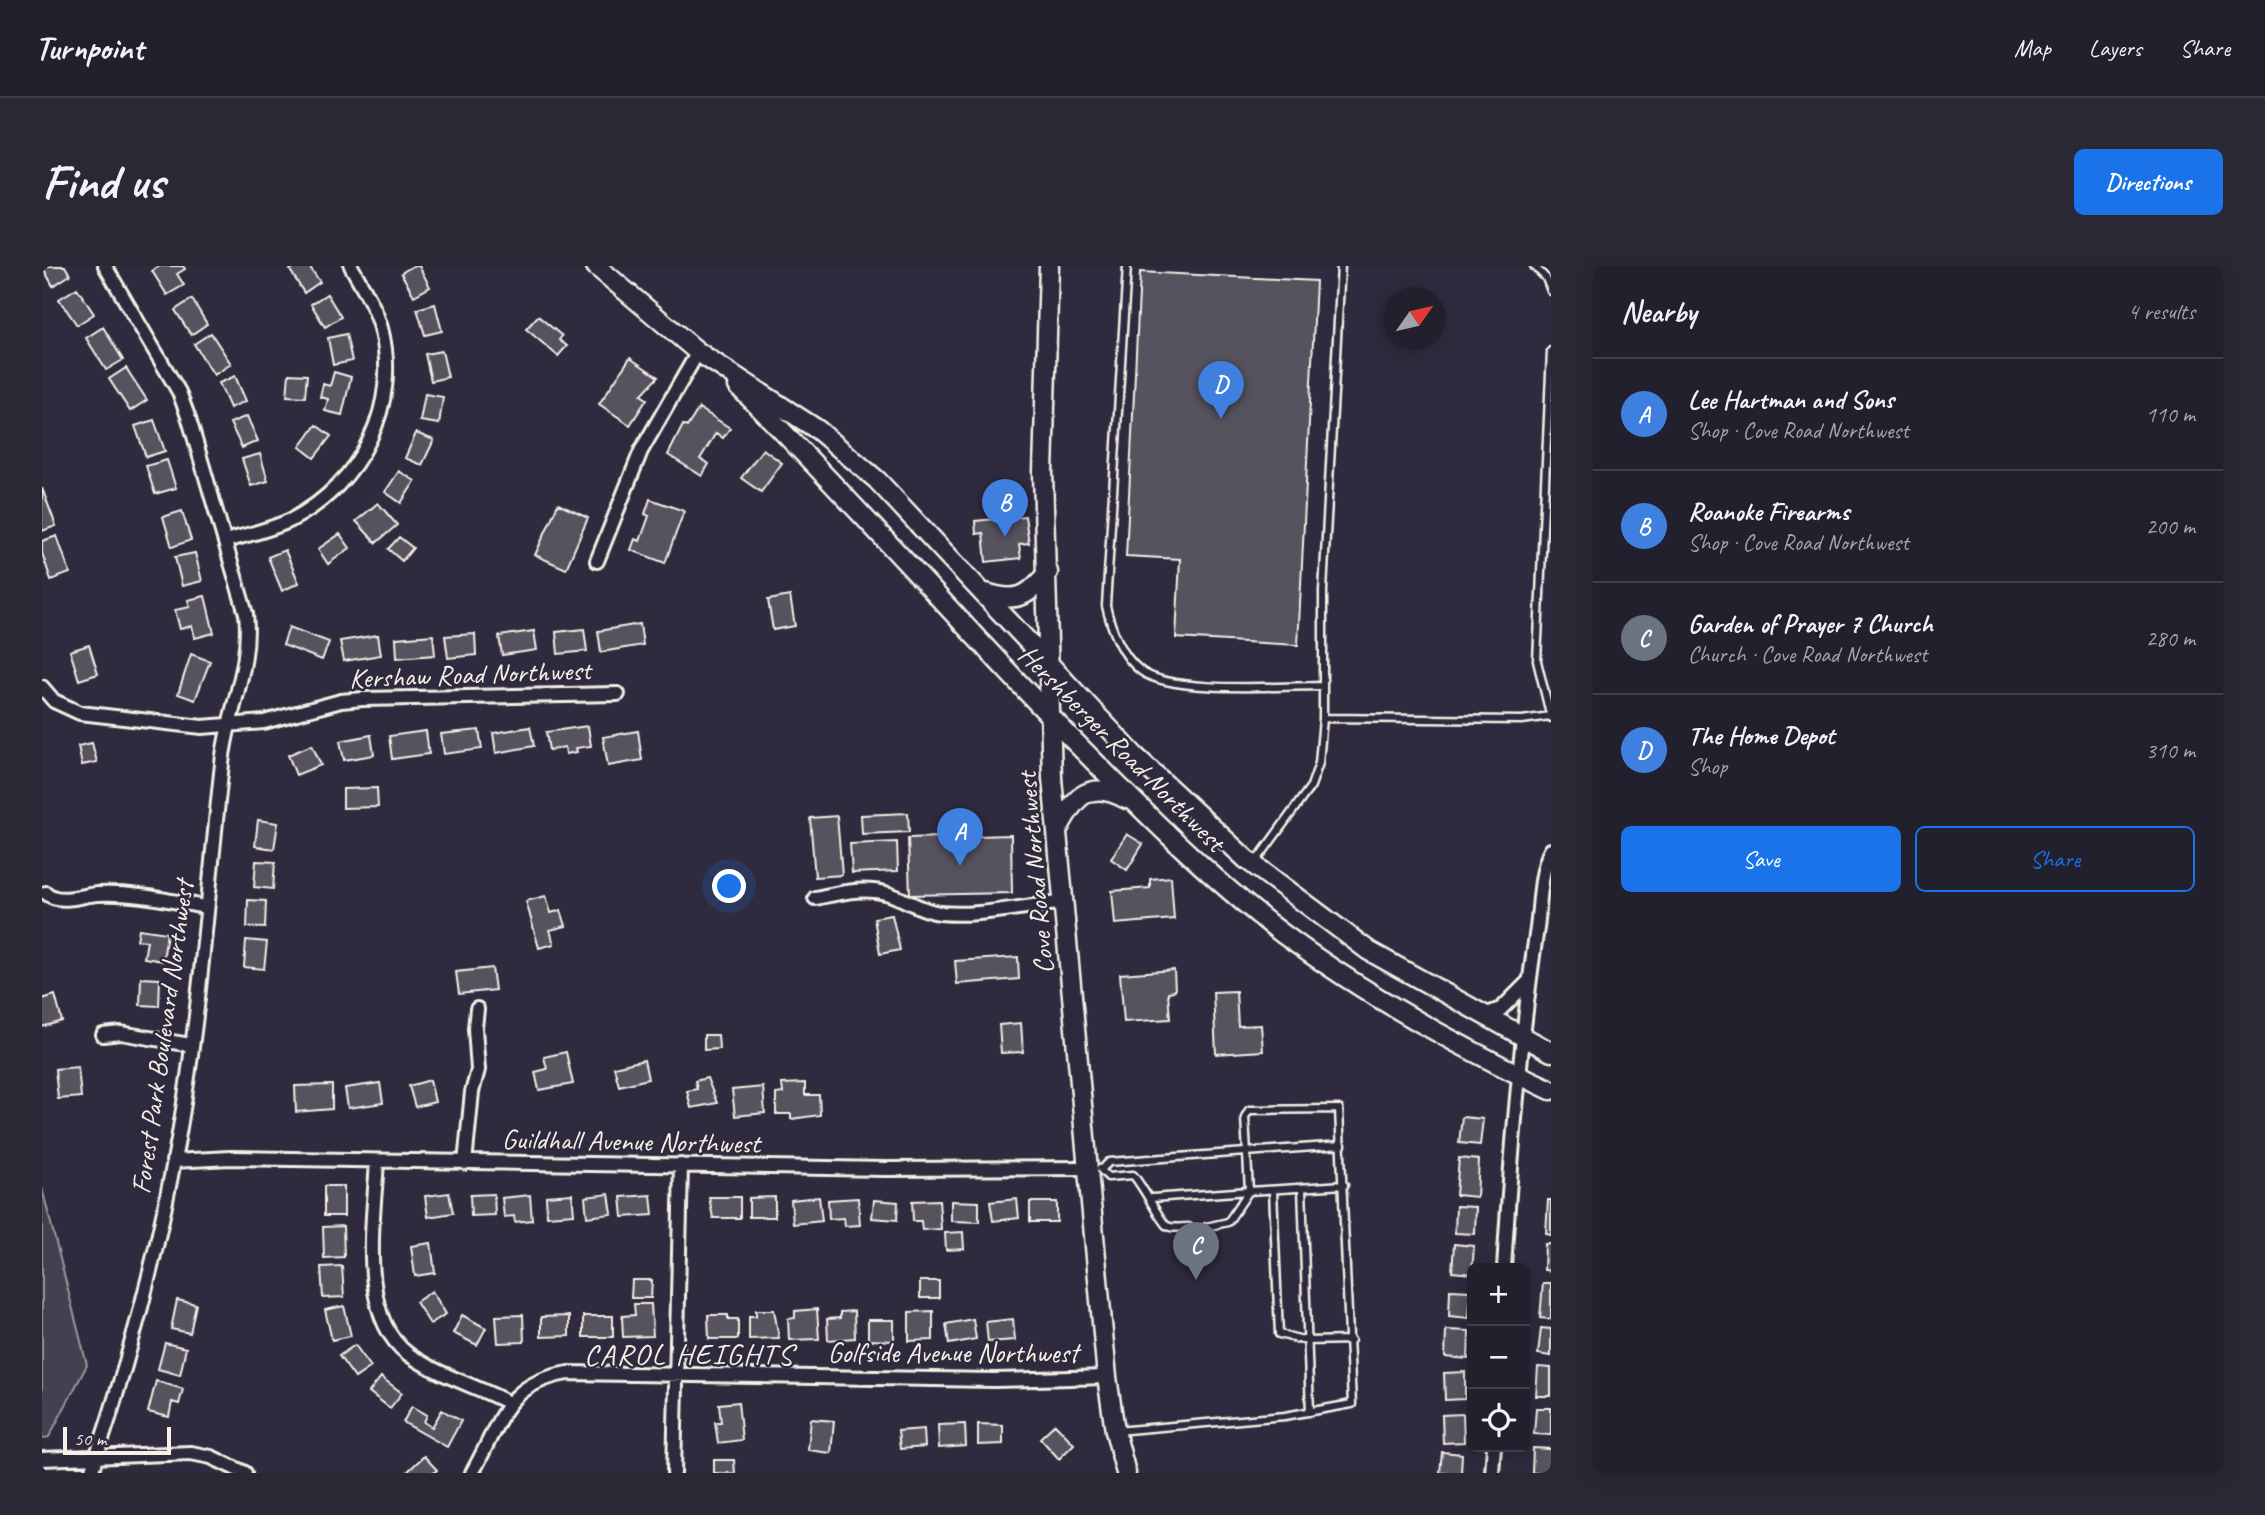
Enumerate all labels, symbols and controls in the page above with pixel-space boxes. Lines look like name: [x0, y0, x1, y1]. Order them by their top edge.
text: Turnpoint: [35, 27, 143, 69]
text: Map: [2014, 33, 2051, 63]
text: Layers: [2089, 33, 2142, 63]
text: Share: [2180, 33, 2230, 63]
button: Directions: [2074, 149, 2223, 215]
text: Find us: [42, 151, 164, 213]
north arrow: [1383, 287, 1446, 350]
text: Nearby: [1621, 293, 1697, 331]
text: 4 results: [2128, 297, 2195, 326]
pin: D: [1198, 361, 1244, 419]
text: Lee Hartman and Sons: [1688, 383, 1894, 416]
text: A: [1638, 400, 1650, 429]
text: 110 m: [2146, 400, 2195, 429]
text: Shop · Cove Road Northwest: [1688, 416, 1909, 445]
pin: B: [982, 479, 1028, 537]
text: Roanoke Firearms: [1688, 495, 1849, 528]
text: B: [1638, 512, 1650, 541]
text: 200 m: [2146, 512, 2195, 541]
text: Shop · Cove Road Northwest: [1688, 528, 1909, 557]
text: Garden of Prayer 7 Church: [1688, 607, 1933, 640]
text: C: [1639, 624, 1649, 653]
text: 280 m: [2146, 624, 2195, 653]
street label: Hershberger Road Northwest: [1011, 637, 1235, 861]
text: Church · Cove Road Northwest: [1688, 640, 1927, 669]
street label: Kershaw Road Northwest: [349, 652, 594, 696]
text: The Home Depot: [1688, 719, 1835, 752]
text: D: [1637, 736, 1651, 765]
text: 310 m: [2146, 736, 2195, 765]
text: Shop: [1688, 752, 1727, 781]
street label: Cove Road Northwest: [1009, 768, 1061, 975]
pin: A: [937, 808, 983, 866]
button: Save: [1621, 826, 1901, 892]
button: Share: [1915, 826, 2195, 892]
your location: [712, 869, 746, 903]
street label: Forest Park Boulevard Northwest: [123, 874, 202, 1196]
street label: Guildhall Avenue Northwest: [502, 1121, 763, 1161]
pin: C: [1173, 1222, 1219, 1280]
map controls: [1467, 1263, 1530, 1452]
button: +: [1467, 1263, 1530, 1326]
button: −: [1467, 1326, 1530, 1389]
district label: CAROL HEIGHTS: [584, 1335, 798, 1373]
street label: Golfside Avenue Northwest: [828, 1335, 1082, 1370]
button: locate: [1467, 1389, 1530, 1452]
scale bar: [63, 1424, 172, 1456]
text: 50 m: [74, 1427, 106, 1451]

